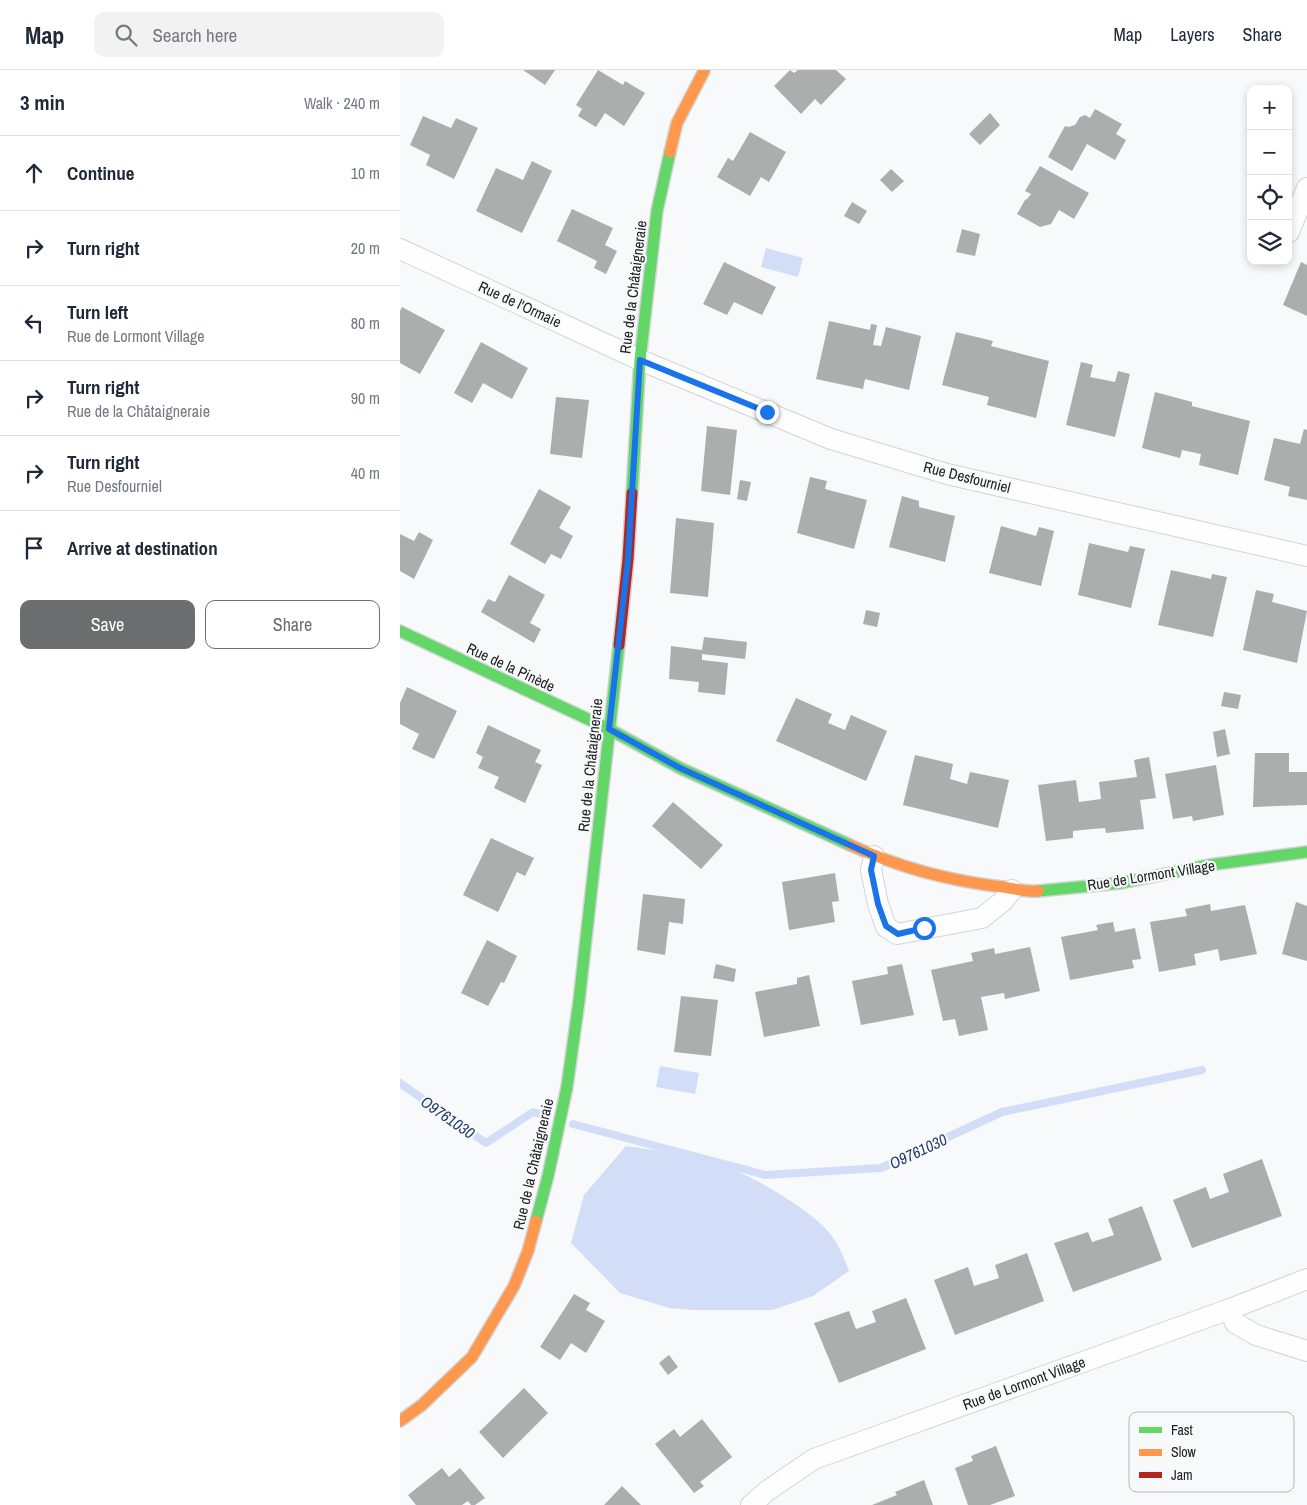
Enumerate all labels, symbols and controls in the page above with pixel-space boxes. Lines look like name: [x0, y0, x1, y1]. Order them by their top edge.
search box: [94, 12, 444, 57]
text: Map: [25, 19, 64, 51]
icon: search: [112, 21, 140, 49]
text: Search here: [152, 22, 237, 48]
text: Map: [1114, 22, 1142, 47]
text: Layers: [1170, 22, 1215, 47]
text: Share: [1243, 22, 1282, 47]
map controls: [1247, 85, 1292, 265]
button: +: [1247, 85, 1292, 130]
text: 3 min: [20, 88, 65, 117]
text: Walk · 240 m: [304, 92, 380, 114]
button: −: [1247, 130, 1292, 175]
icon: ahead: [20, 159, 48, 187]
text: Continue: [67, 160, 135, 186]
text: 10 m: [351, 162, 380, 184]
button: locate: [1247, 175, 1292, 220]
street label: Rue de la Châtaigneraie: [614, 219, 652, 355]
button: layers: [1247, 220, 1292, 265]
icon: right: [20, 234, 48, 262]
text: Turn right: [67, 235, 139, 261]
text: 20 m: [351, 237, 380, 259]
street label: Rue de l'Ormaie: [475, 276, 565, 332]
text: Turn left: [67, 299, 128, 325]
icon: left: [20, 309, 48, 337]
text: 80 m: [351, 312, 380, 334]
text: Rue de Lormont Village: [67, 325, 205, 347]
text: Turn right: [67, 374, 139, 400]
icon: right: [20, 384, 48, 412]
text: 90 m: [351, 387, 380, 409]
text: Rue de la Châtaigneraie: [67, 400, 210, 422]
route end: [756, 401, 779, 424]
text: Turn right: [67, 449, 139, 475]
street label: Rue Desfourniel: [921, 456, 1013, 498]
icon: right: [20, 459, 48, 487]
text: 40 m: [351, 462, 380, 484]
text: Rue Desfourniel: [67, 475, 162, 497]
icon: arrive: [20, 534, 48, 562]
text: Arrive at destination: [67, 535, 218, 561]
button: Save: [20, 600, 195, 649]
button: Share: [205, 600, 380, 649]
street label: Rue de la Pinède: [463, 637, 559, 697]
street label: Rue de la Châtaigneraie: [573, 697, 607, 833]
street label: Rue de Lormont Village: [1086, 855, 1217, 895]
route start: [913, 917, 936, 940]
water label: O9761030: [417, 1090, 480, 1144]
street label: Rue de la Châtaigneraie: [508, 1096, 558, 1232]
water label: O9761030: [886, 1128, 951, 1174]
street label: Rue de Lormont Village: [960, 1351, 1088, 1415]
legend: [1129, 1412, 1294, 1492]
text: Fast: [1171, 1421, 1193, 1439]
text: Slow: [1171, 1443, 1197, 1461]
text: Jam: [1171, 1466, 1193, 1484]

